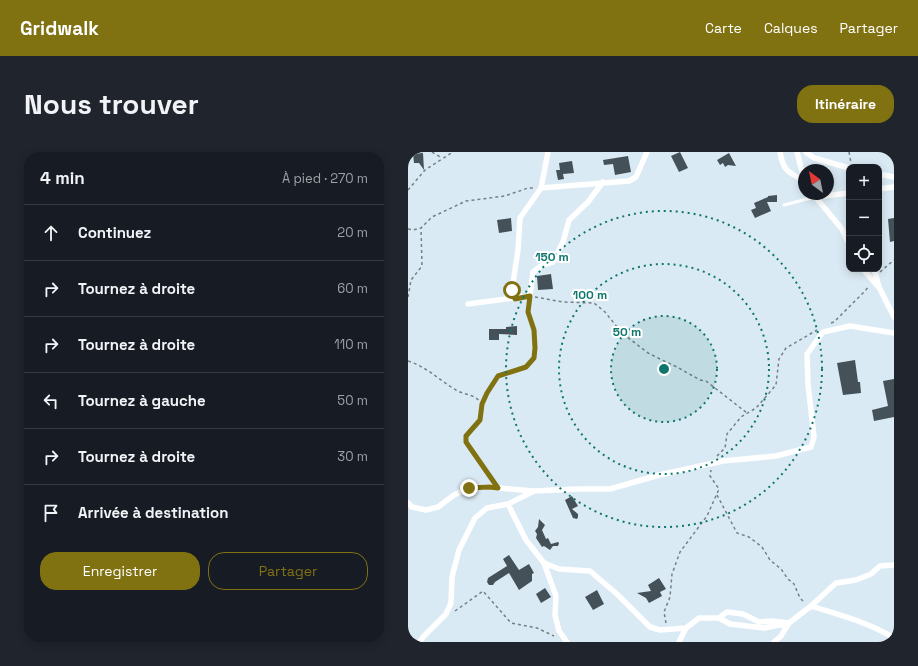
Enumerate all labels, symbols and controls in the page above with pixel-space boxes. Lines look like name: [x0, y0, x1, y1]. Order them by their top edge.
text: Gridwalk: [20, 16, 99, 41]
text: Carte: [705, 19, 742, 37]
text: Calques: [764, 19, 818, 37]
text: Partager: [840, 19, 898, 37]
button: Itinéraire: [797, 85, 894, 123]
text: Nous trouver: [24, 86, 199, 122]
north arrow: [798, 164, 834, 200]
map controls: [846, 164, 882, 272]
button: +: [846, 164, 882, 200]
text: 4 min: [40, 167, 85, 189]
text: À pied · 270 m: [282, 170, 368, 187]
button: −: [846, 200, 882, 236]
icon: ahead: [40, 222, 62, 244]
text: Continuez: [78, 223, 151, 242]
text: 20 m: [337, 224, 368, 241]
button: locate: [846, 236, 882, 272]
text: 150 m: [535, 249, 569, 265]
icon: right: [40, 278, 62, 300]
text: Tournez à droite: [78, 279, 195, 298]
text: 60 m: [337, 280, 368, 297]
route start: [503, 281, 521, 299]
text: 100 m: [573, 287, 607, 303]
text: 50 m: [613, 324, 641, 340]
icon: right: [40, 334, 62, 356]
text: Tournez à droite: [78, 335, 195, 354]
text: 110 m: [334, 336, 368, 353]
centre of rings: [657, 362, 671, 376]
icon: left: [40, 390, 62, 412]
text: Tournez à gauche: [78, 391, 206, 410]
text: 50 m: [337, 392, 368, 409]
icon: right: [40, 446, 62, 468]
text: Tournez à droite: [78, 447, 195, 466]
text: 30 m: [337, 448, 368, 465]
route end: [460, 479, 478, 497]
icon: arrive: [40, 502, 62, 524]
text: Arrivée à destination: [78, 503, 228, 522]
button: Enregistrer: [40, 552, 200, 590]
button: Partager: [208, 552, 368, 590]

